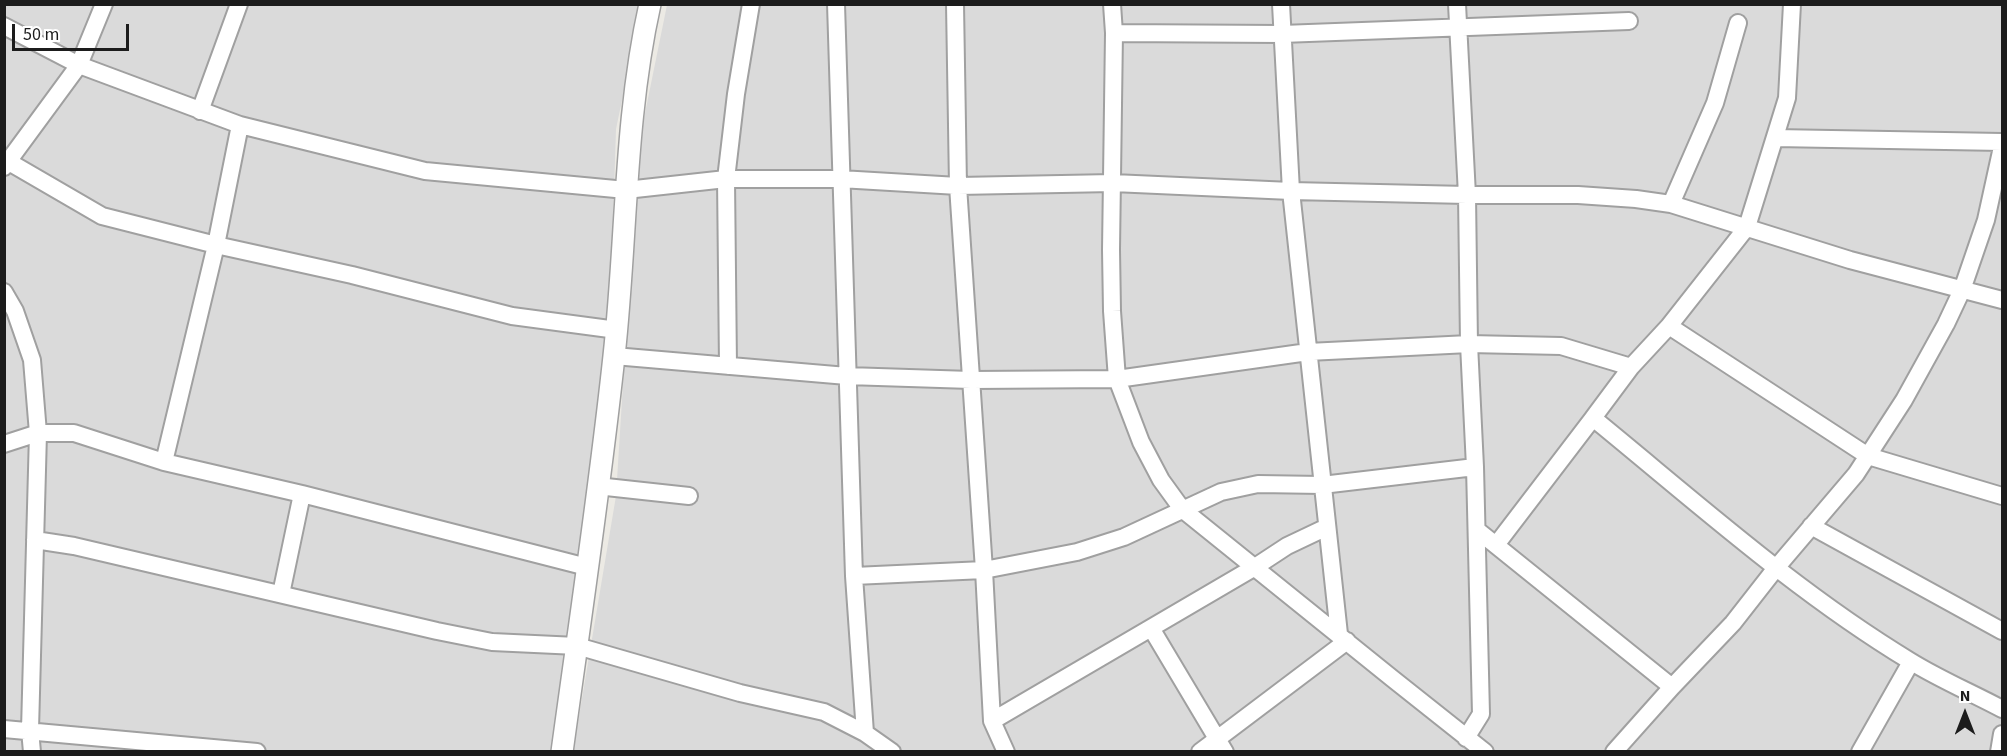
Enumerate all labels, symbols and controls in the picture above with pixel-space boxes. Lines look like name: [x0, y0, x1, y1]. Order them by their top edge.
scale bar: [15, 12, 132, 50]
text: 50 m: [23, 22, 59, 47]
north arrow: [1935, 684, 1995, 744]
text: N: [1960, 685, 1970, 707]

